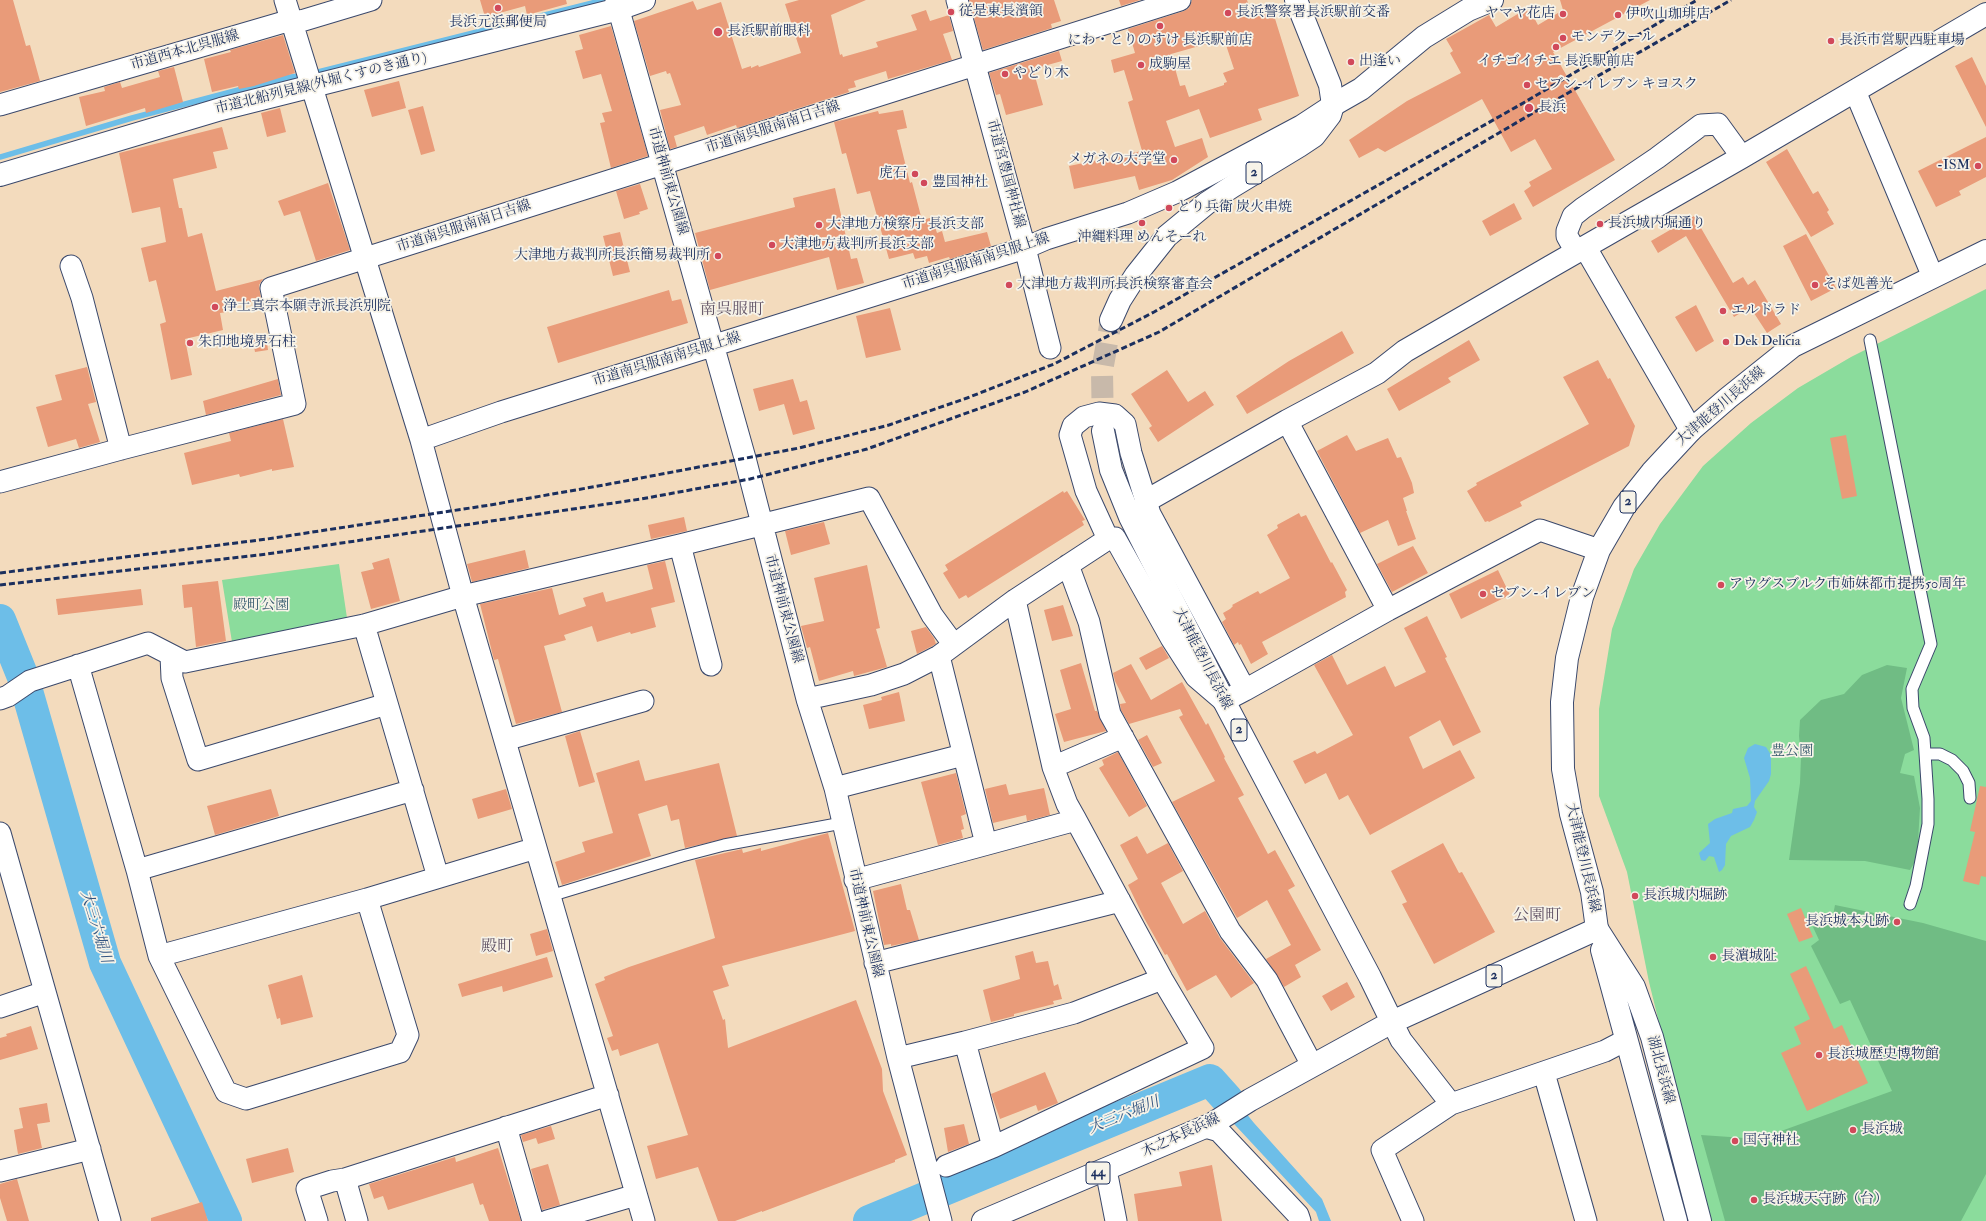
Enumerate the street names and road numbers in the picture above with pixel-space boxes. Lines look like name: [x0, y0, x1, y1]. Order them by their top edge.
street label: 市道西本北呉服線: [129, 27, 241, 75]
street label: 市道北船列見線(外堀くすのき通り): [213, 50, 429, 118]
street label: 市道南呉服南南日吉線: [704, 98, 842, 158]
street label: 市道宮豊国神社線: [982, 118, 1028, 230]
street label: 市道神前東公園線: [643, 125, 691, 237]
road number: 2: [1246, 162, 1262, 184]
street label: 市道南呉服南南日吉線: [395, 197, 533, 257]
street label: 市道南呉服南南呉服上線: [900, 230, 1052, 294]
street label: 市道南呉服南南呉服上線: [591, 329, 743, 391]
street label: 大津能登川長浜線: [1673, 364, 1769, 450]
road number: 2: [1620, 491, 1636, 513]
street label: 市道神前東公園線: [760, 553, 806, 665]
street label: 大津能登川長浜線: [1169, 605, 1235, 713]
road number: 2: [1231, 719, 1247, 741]
street label: 大津能登川長浜線: [1561, 802, 1603, 914]
street label: 市道神前東公園線: [844, 867, 886, 979]
road number: 2: [1486, 965, 1502, 987]
street label: 湖北長浜線: [1643, 1034, 1677, 1106]
street label: 木之本長浜線: [1139, 1111, 1223, 1161]
road number: 44: [1086, 1162, 1110, 1184]

